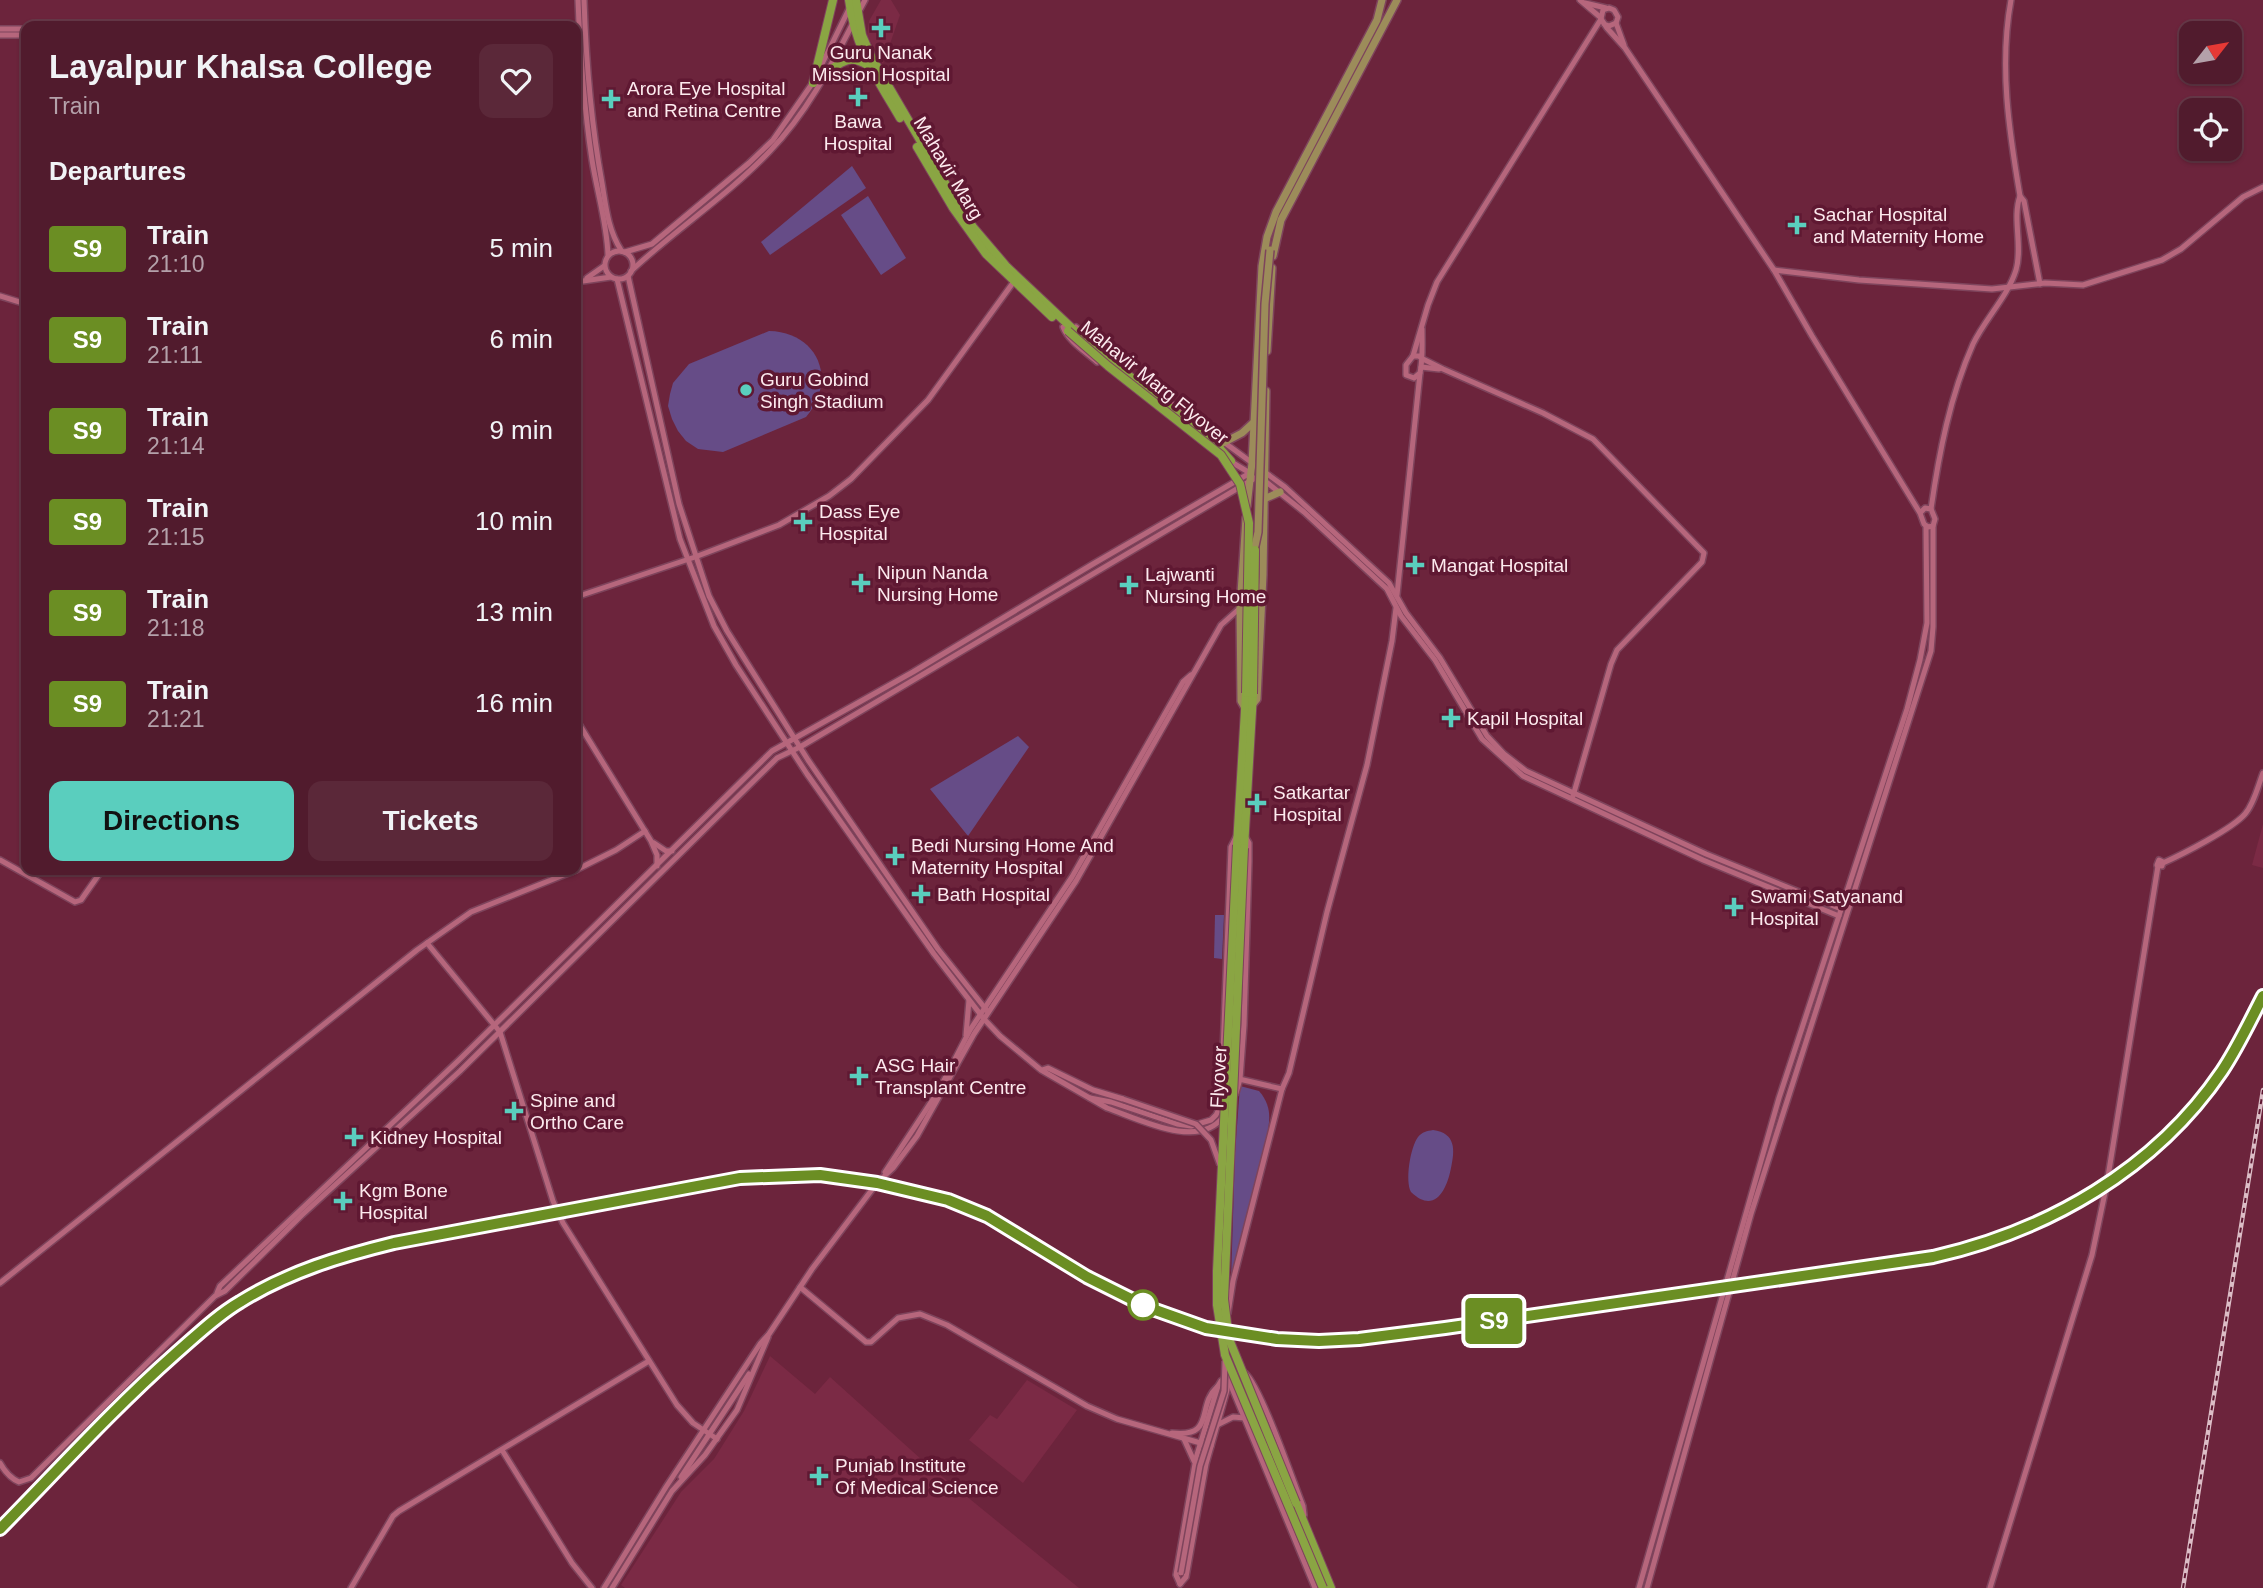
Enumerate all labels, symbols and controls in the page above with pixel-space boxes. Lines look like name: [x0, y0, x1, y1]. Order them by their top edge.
marker: Guru Nanak Mission Hospital: [871, 18, 891, 38]
north arrow: [2179, 21, 2242, 84]
map controls: [2179, 21, 2242, 161]
place label: Guru Nanak Mission Hospital: [812, 42, 950, 85]
button: heart: [479, 44, 553, 118]
text: Layalpur Khalsa College: [49, 48, 432, 85]
place label: Arora Eye Hospital and Retina Centre: [627, 78, 785, 121]
marker: Bawa Hospital: [848, 87, 868, 107]
marker: Arora Eye Hospital and Retina Centre: [601, 89, 621, 109]
text: Train: [49, 93, 101, 119]
button: locate: [2179, 98, 2242, 161]
place label: Bawa Hospital: [824, 111, 892, 154]
street label: Mahavir Marg: [910, 113, 987, 223]
text: Departures: [49, 156, 186, 186]
place label: Sachar Hospital and Maternity Home: [1813, 204, 1984, 247]
marker: Sachar Hospital and Maternity Home: [1787, 215, 1807, 235]
text: Train: [147, 220, 209, 250]
text: 5 min: [489, 233, 553, 263]
text: S9: [73, 235, 102, 262]
text: 21:10: [147, 251, 205, 277]
text: Train: [147, 311, 209, 341]
street label: Mahavir Marg Flyover: [1077, 316, 1233, 449]
text: 6 min: [489, 324, 553, 354]
text: S9: [73, 326, 102, 353]
text: 21:11: [147, 342, 203, 368]
place label: Guru Gobind Singh Stadium: [760, 369, 884, 412]
marker: Guru Gobind Singh Stadium: [738, 382, 754, 398]
text: Train: [147, 402, 209, 432]
text: 9 min: [489, 415, 553, 445]
text: S9: [73, 417, 102, 444]
text: 21:14: [147, 433, 205, 459]
text: Train: [147, 493, 209, 523]
place label: Dass Eye Hospital: [819, 501, 900, 544]
text: 10 min: [475, 506, 553, 536]
text: S9: [73, 508, 102, 535]
marker: Dass Eye Hospital: [793, 512, 813, 532]
text: 21:15: [147, 524, 205, 550]
marker: Mangat Hospital: [1405, 555, 1425, 575]
place label: Mangat Hospital: [1431, 555, 1568, 576]
place label: Nipun Nanda Nursing Home: [877, 562, 998, 605]
place label: Lajwanti Nursing Home: [1145, 564, 1266, 607]
marker: Nipun Nanda Nursing Home: [851, 573, 871, 593]
marker: Lajwanti Nursing Home: [1119, 575, 1139, 595]
text: Train: [147, 584, 209, 614]
text: 13 min: [475, 597, 553, 627]
text: S9: [73, 599, 102, 626]
text: 21:18: [147, 615, 205, 641]
text: Train: [147, 675, 209, 705]
text: 16 min: [475, 688, 553, 718]
text: S9: [73, 690, 102, 717]
text: 21:21: [147, 706, 205, 732]
marker: Kapil Hospital: [1441, 708, 1461, 728]
place label: Kapil Hospital: [1467, 708, 1583, 729]
button: Directions: [49, 781, 294, 861]
button: Tickets: [308, 781, 553, 861]
place label: Satkartar Hospital: [1273, 782, 1351, 825]
marker: Satkartar Hospital: [1247, 793, 1267, 813]
place label: Bedi Nursing Home And Maternity Hospital: [911, 835, 1114, 878]
marker: Bedi Nursing Home And Maternity Hospital: [885, 846, 905, 866]
marker: Bath Hospital: [911, 884, 931, 904]
place label: Bath Hospital: [937, 884, 1050, 905]
place label: Swami Satyanand Hospital: [1750, 886, 1903, 929]
marker: Swami Satyanand Hospital: [1724, 897, 1744, 917]
street label: Flyover: [1206, 1045, 1231, 1109]
place label: ASG Hair Transplant Centre: [875, 1055, 1026, 1098]
marker: ASG Hair Transplant Centre: [849, 1066, 869, 1086]
place label: Spine and Ortho Care: [530, 1090, 624, 1133]
marker: Spine and Ortho Care: [504, 1101, 524, 1121]
marker: Kidney Hospital: [344, 1127, 364, 1147]
place label: Kidney Hospital: [370, 1127, 502, 1148]
place label: Kgm Bone Hospital: [359, 1180, 448, 1223]
marker: Kgm Bone Hospital: [333, 1191, 353, 1211]
unlabelled marker: [1128, 1290, 1158, 1320]
line badge: S9: [1462, 1298, 1526, 1344]
text: S9: [1479, 1307, 1509, 1334]
place label: Punjab Institute Of Medical Science: [835, 1455, 999, 1498]
marker: Punjab Institute Of Medical Science: [809, 1466, 829, 1486]

